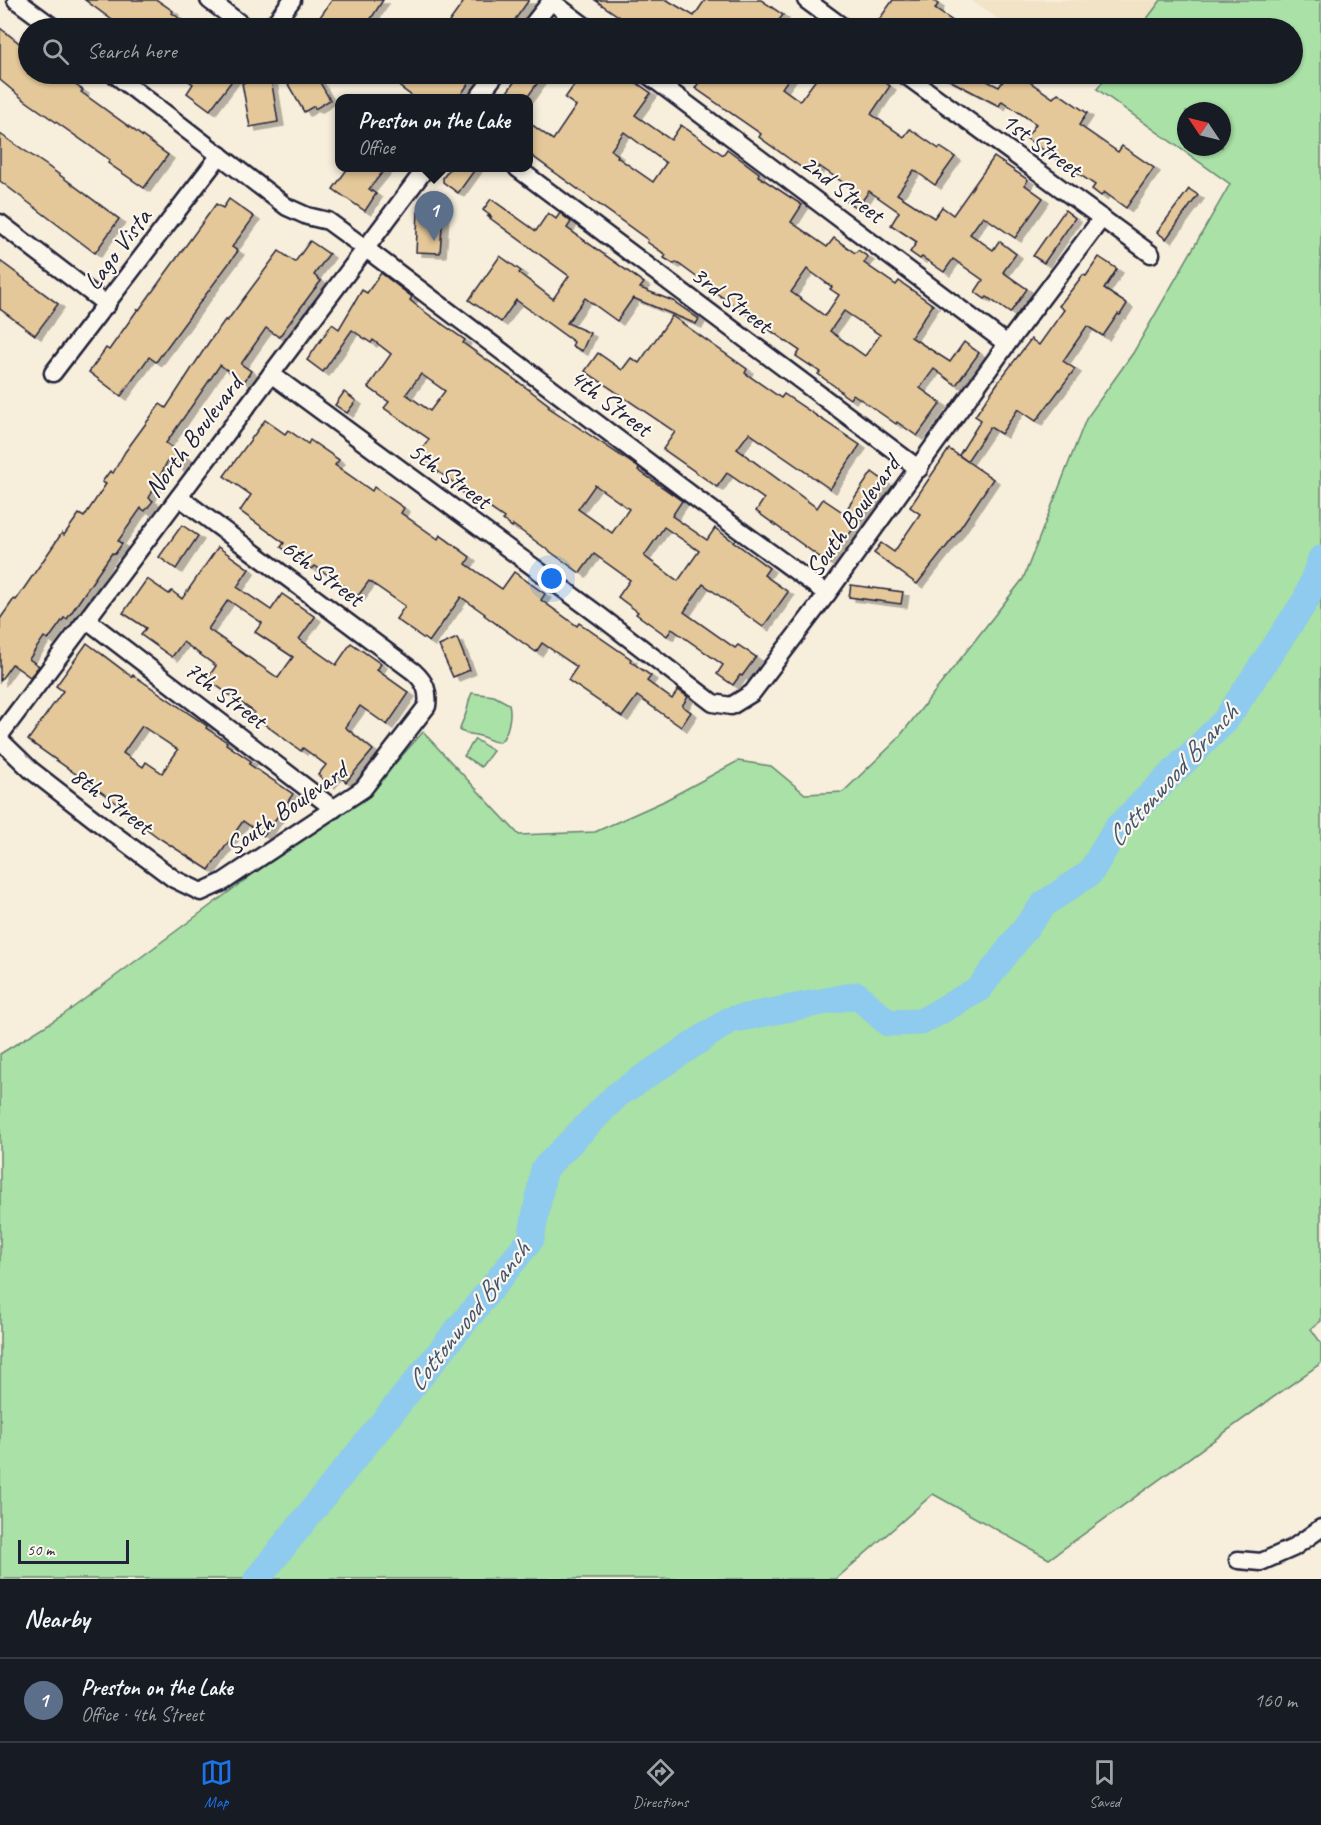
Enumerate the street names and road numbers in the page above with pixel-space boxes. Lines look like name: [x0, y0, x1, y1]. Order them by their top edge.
street label: 1st Street: [995, 104, 1090, 186]
street label: 2nd Street: [794, 146, 893, 232]
street label: Lago Vista: [76, 201, 160, 297]
street label: 3rd Street: [684, 258, 781, 342]
street label: 4th Street: [563, 361, 660, 445]
street label: North Boulevard: [137, 366, 252, 504]
street label: 5th Street: [402, 434, 500, 518]
street label: South Boulevard: [797, 446, 910, 583]
street label: 6th Street: [275, 531, 372, 615]
street label: 7th Street: [178, 653, 275, 737]
street label: South Boulevard: [219, 752, 357, 863]
street label: 8th Street: [64, 759, 161, 843]

